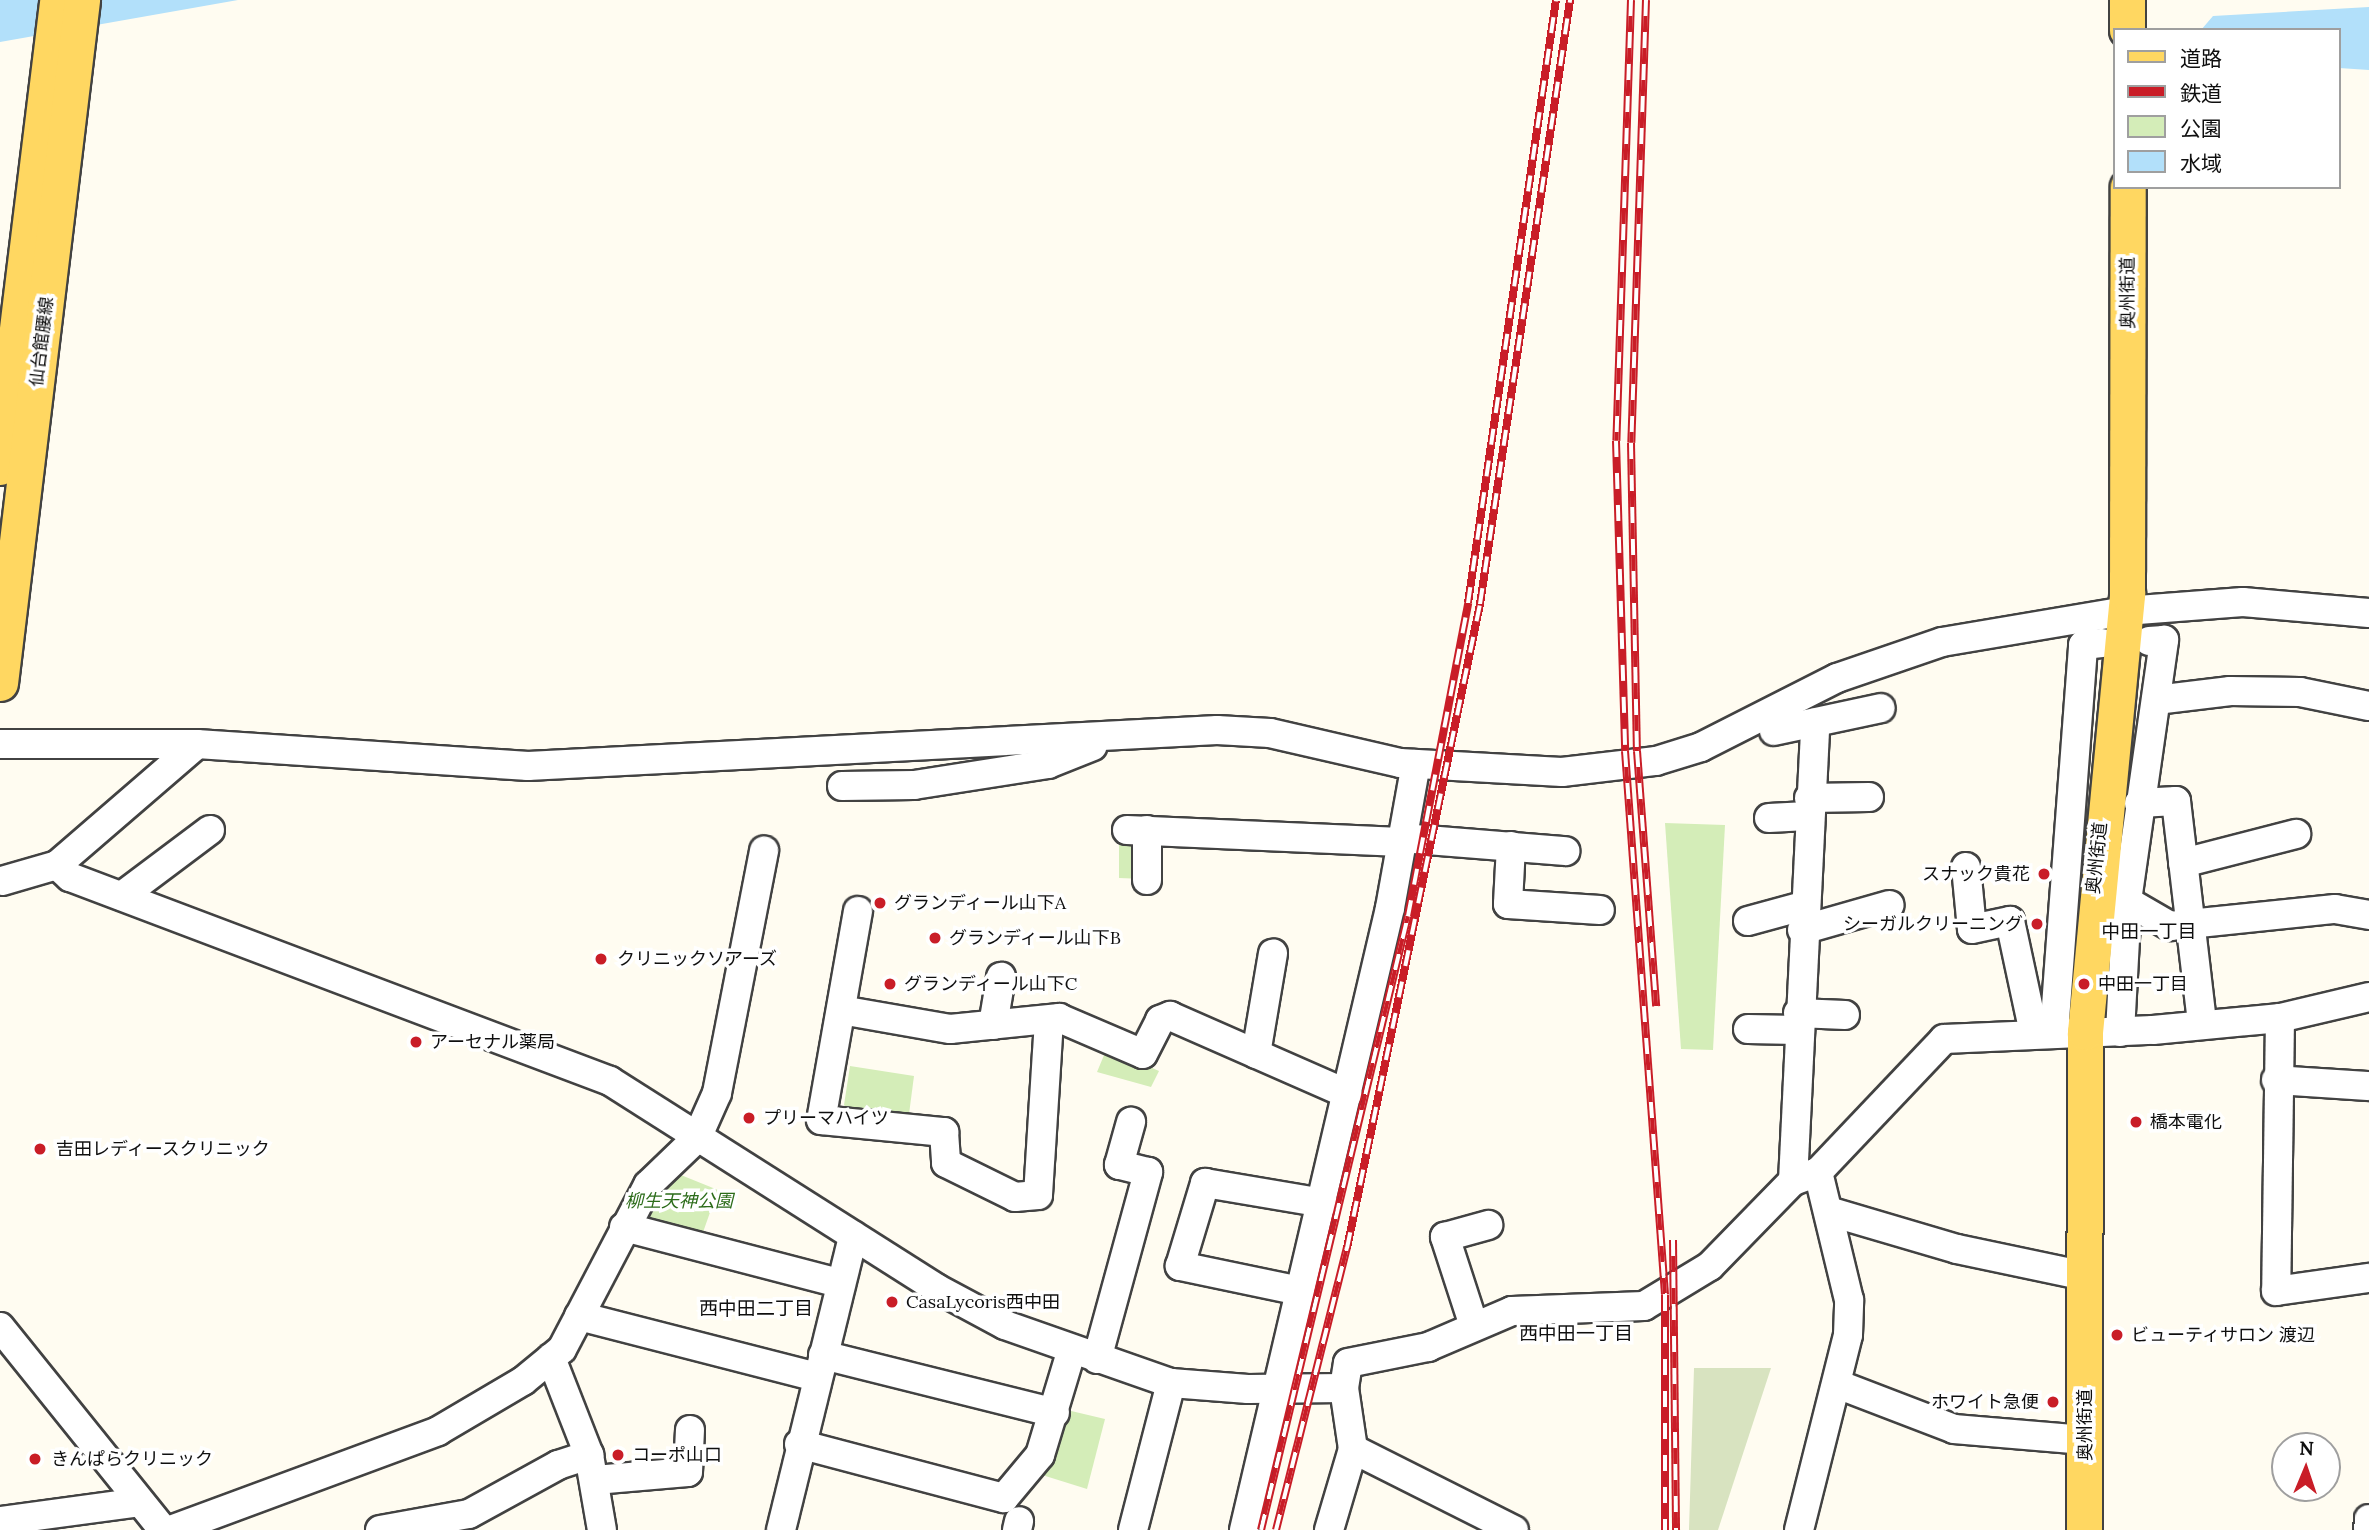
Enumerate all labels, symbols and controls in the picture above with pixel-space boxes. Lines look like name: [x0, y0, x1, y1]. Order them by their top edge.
legend: [2114, 28, 2341, 189]
text: 道路: [2180, 45, 2222, 72]
text: 鉄道: [2180, 80, 2222, 107]
text: 公園: [2180, 115, 2222, 142]
text: 水域: [2180, 150, 2222, 177]
street label: 奥州街道: [2117, 257, 2139, 329]
street label: 仙台館腰線: [26, 296, 58, 388]
street label: 奥州街道: [2082, 821, 2112, 895]
place label: スナック貴花: [1922, 863, 2030, 885]
marker: スナック貴花: [2036, 866, 2052, 882]
place label: グランディール山下A: [894, 892, 1067, 914]
marker: グランディール山下A: [872, 895, 888, 911]
place label: シーガルクリーニング: [1843, 913, 2023, 935]
marker: シーガルクリーニング: [2029, 916, 2045, 932]
district label: 中田一丁目: [2102, 921, 2196, 943]
place label: グランディール山下B: [949, 927, 1122, 949]
marker: グランディール山下B: [927, 930, 943, 946]
place label: クリニックソアーズ: [617, 948, 778, 970]
marker: クリニックソアーズ: [591, 949, 611, 969]
place label: グランディール山下C: [904, 973, 1079, 995]
place label: 中田一丁目: [2098, 973, 2188, 995]
marker: グランディール山下C: [882, 976, 898, 992]
marker: 中田一丁目: [2076, 976, 2092, 992]
place label: アーセナル薬局: [430, 1031, 555, 1053]
marker: アーセナル薬局: [408, 1034, 424, 1050]
place label: プリーマハイツ: [763, 1107, 889, 1129]
marker: プリーマハイツ: [741, 1110, 757, 1126]
place label: 橋本電化: [2150, 1111, 2222, 1133]
marker: 橋本電化: [2128, 1114, 2144, 1130]
place label: 吉田レディースクリニック: [56, 1138, 272, 1160]
marker: 吉田レディースクリニック: [30, 1139, 50, 1159]
park label: 柳生天神公園: [625, 1190, 733, 1212]
place label: CasaLycoris西中田: [906, 1291, 1060, 1313]
marker: CasaLycoris西中田: [884, 1294, 900, 1310]
district label: 西中田二丁目: [699, 1298, 813, 1320]
district label: 西中田一丁目: [1519, 1323, 1633, 1345]
place label: ビューティサロン 渡辺: [2131, 1324, 2316, 1346]
marker: ビューティサロン 渡辺: [2109, 1327, 2125, 1343]
street label: 奥州街道: [2074, 1389, 2096, 1461]
place label: ホワイト急便: [1931, 1391, 2039, 1413]
marker: ホワイト急便: [2045, 1394, 2061, 1410]
north arrow: [2271, 1432, 2341, 1502]
text: N: [2299, 1436, 2314, 1460]
place label: コーポ山口: [632, 1444, 722, 1466]
marker: コーポ山口: [610, 1447, 626, 1463]
place label: きんぱらクリニック: [51, 1448, 213, 1470]
marker: きんぱらクリニック: [25, 1449, 45, 1469]

